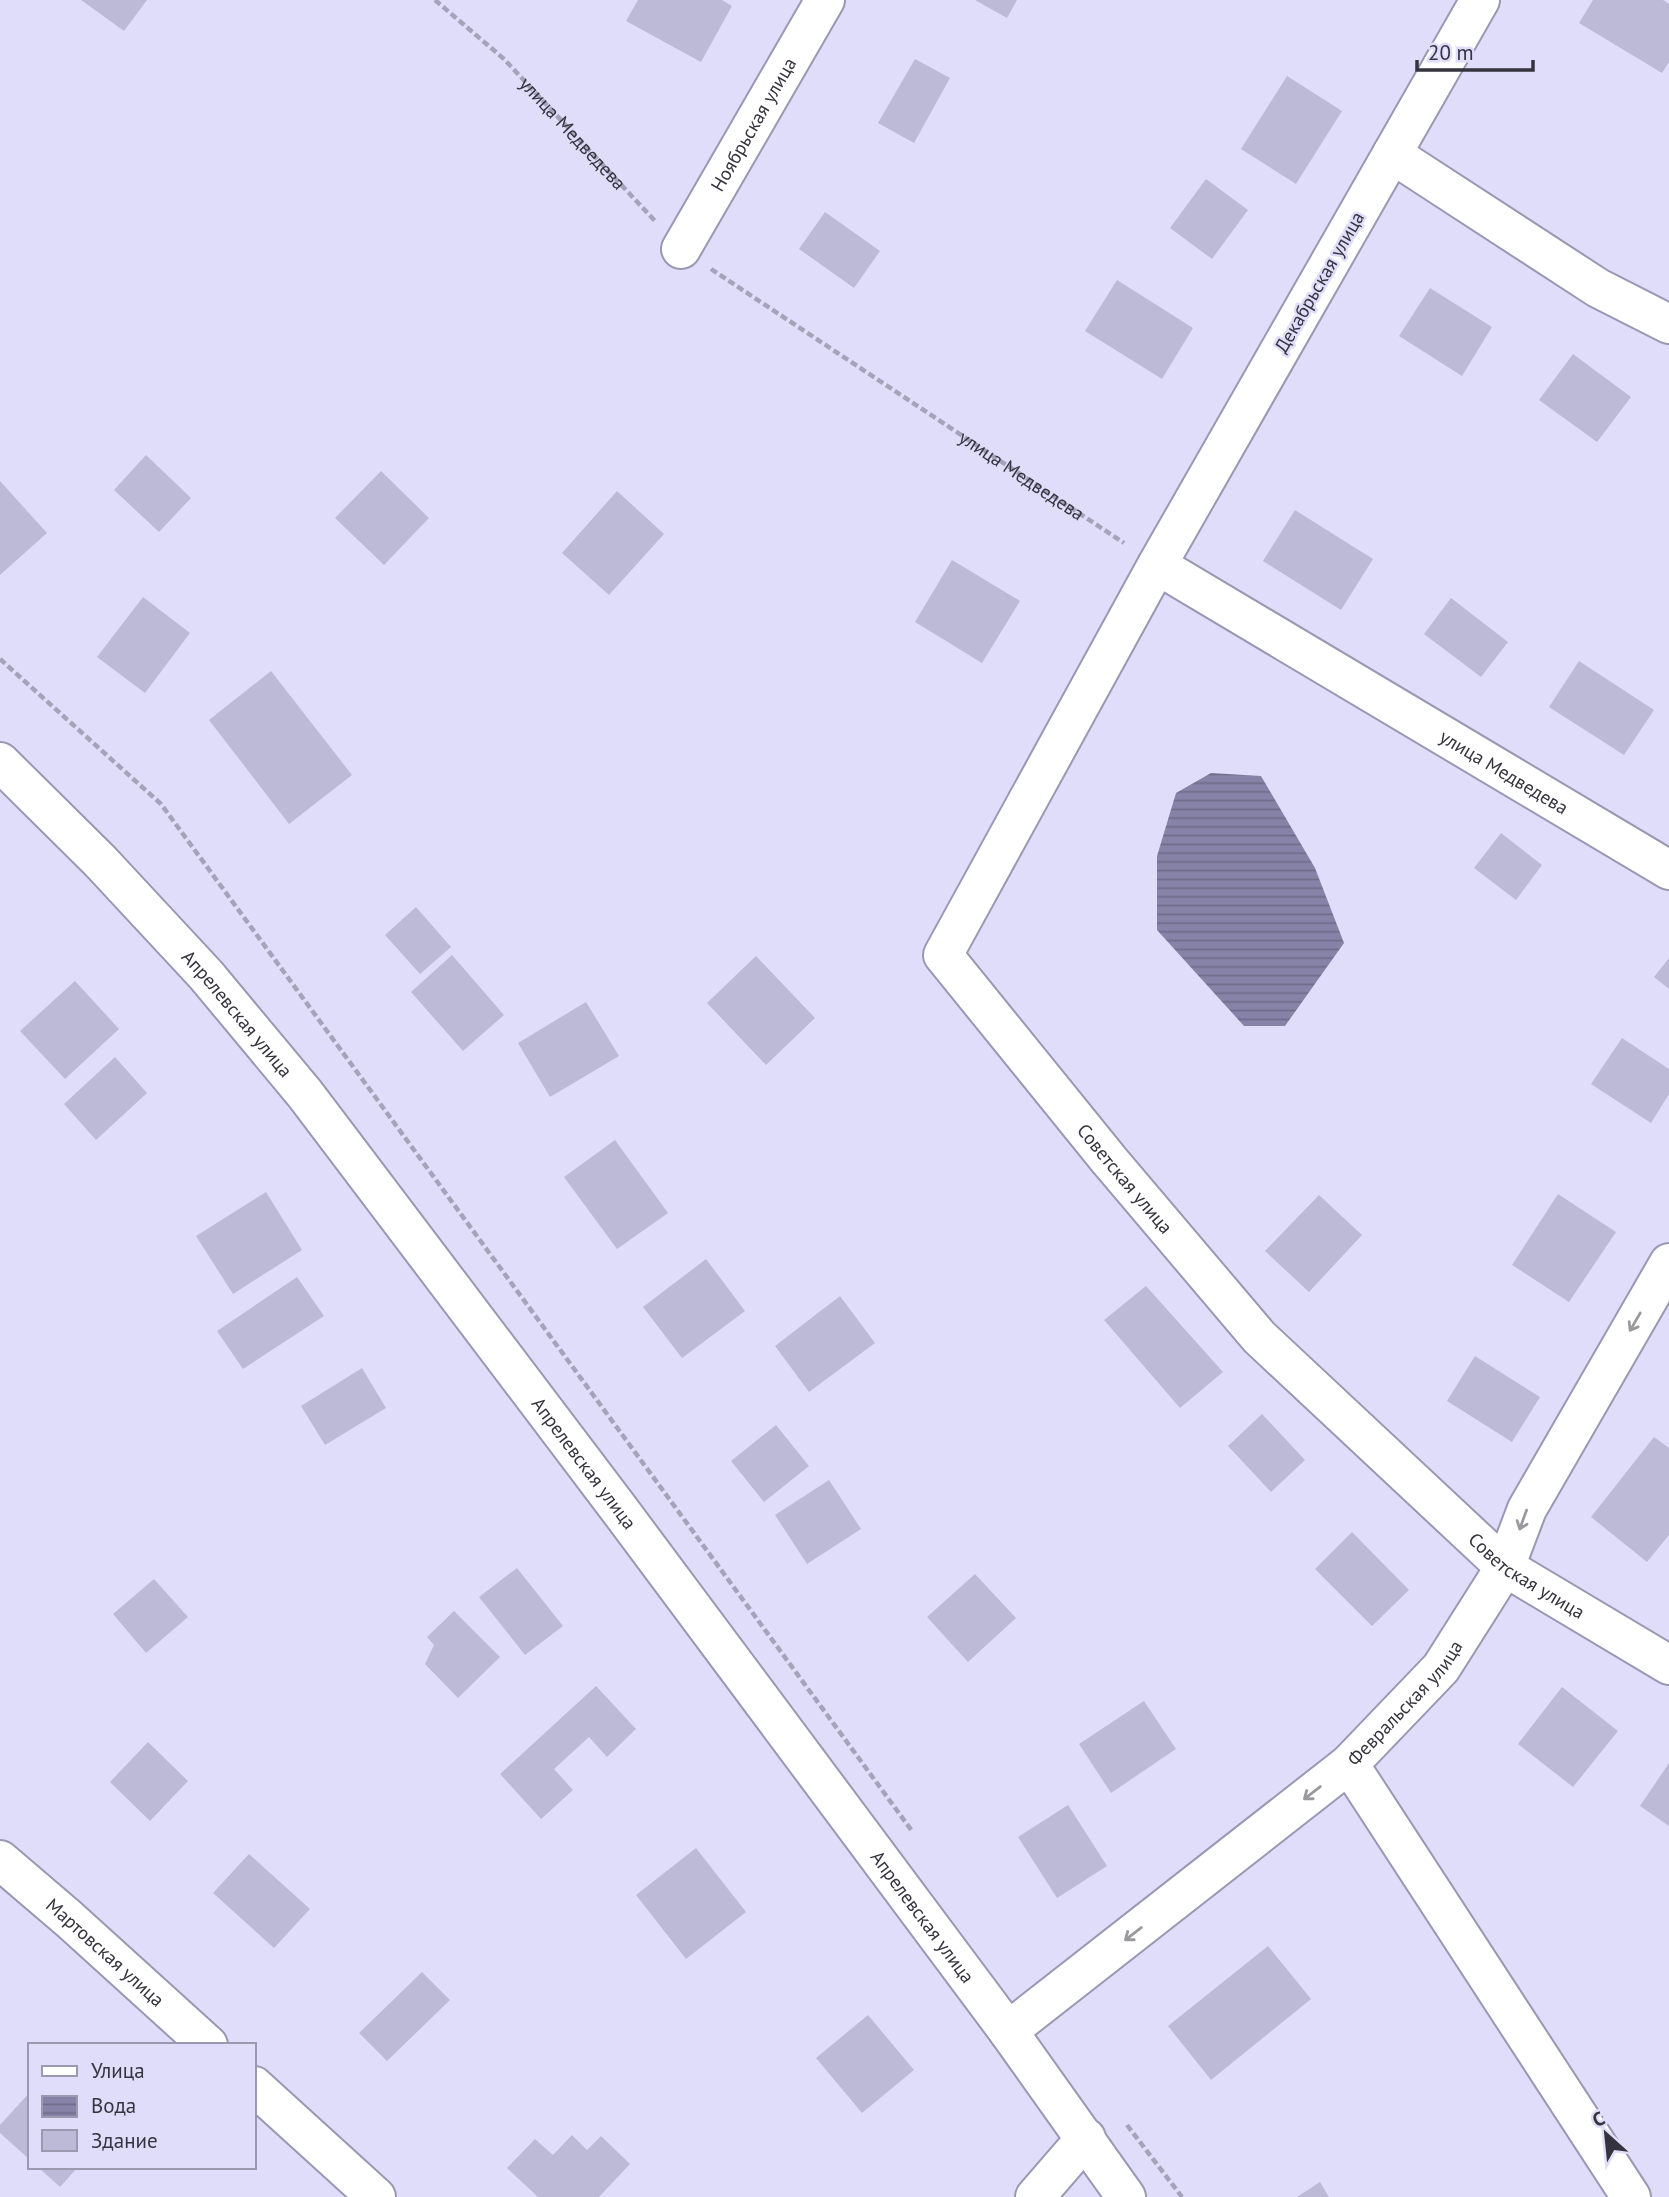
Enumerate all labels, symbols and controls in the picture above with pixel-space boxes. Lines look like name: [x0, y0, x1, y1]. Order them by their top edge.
scale bar: [1417, 28, 1532, 72]
text: 20 m: [1428, 39, 1474, 66]
street label: Ноябрьская улица: [705, 53, 801, 196]
street label: улица Медведева: [515, 72, 631, 194]
street label: Декабрьская улица: [1269, 207, 1369, 357]
street label: улица Медведева: [955, 425, 1089, 525]
street label: улица Медведева: [1435, 724, 1573, 819]
street label: Апрелевская улица: [177, 945, 298, 1082]
street label: Советская улица: [1072, 1119, 1178, 1239]
one-way arrow: [1628, 1312, 1642, 1332]
street label: Апрелевская улица: [527, 1392, 642, 1534]
one-way arrow: [1516, 1508, 1528, 1530]
street label: Советская улица: [1464, 1527, 1589, 1624]
street label: Февральская улица: [1342, 1636, 1468, 1771]
one-way arrow: [1303, 1786, 1322, 1801]
street label: Апрелевская улица: [866, 1846, 980, 1988]
street label: Мартовская улица: [41, 1893, 169, 2012]
one-way arrow: [1125, 1926, 1143, 1941]
legend: [28, 2043, 256, 2169]
text: Улица: [91, 2057, 145, 2084]
text: Вода: [91, 2092, 136, 2119]
north arrow: [1571, 2099, 1641, 2169]
text: С: [1588, 2106, 1609, 2132]
text: Здание: [91, 2127, 158, 2154]

